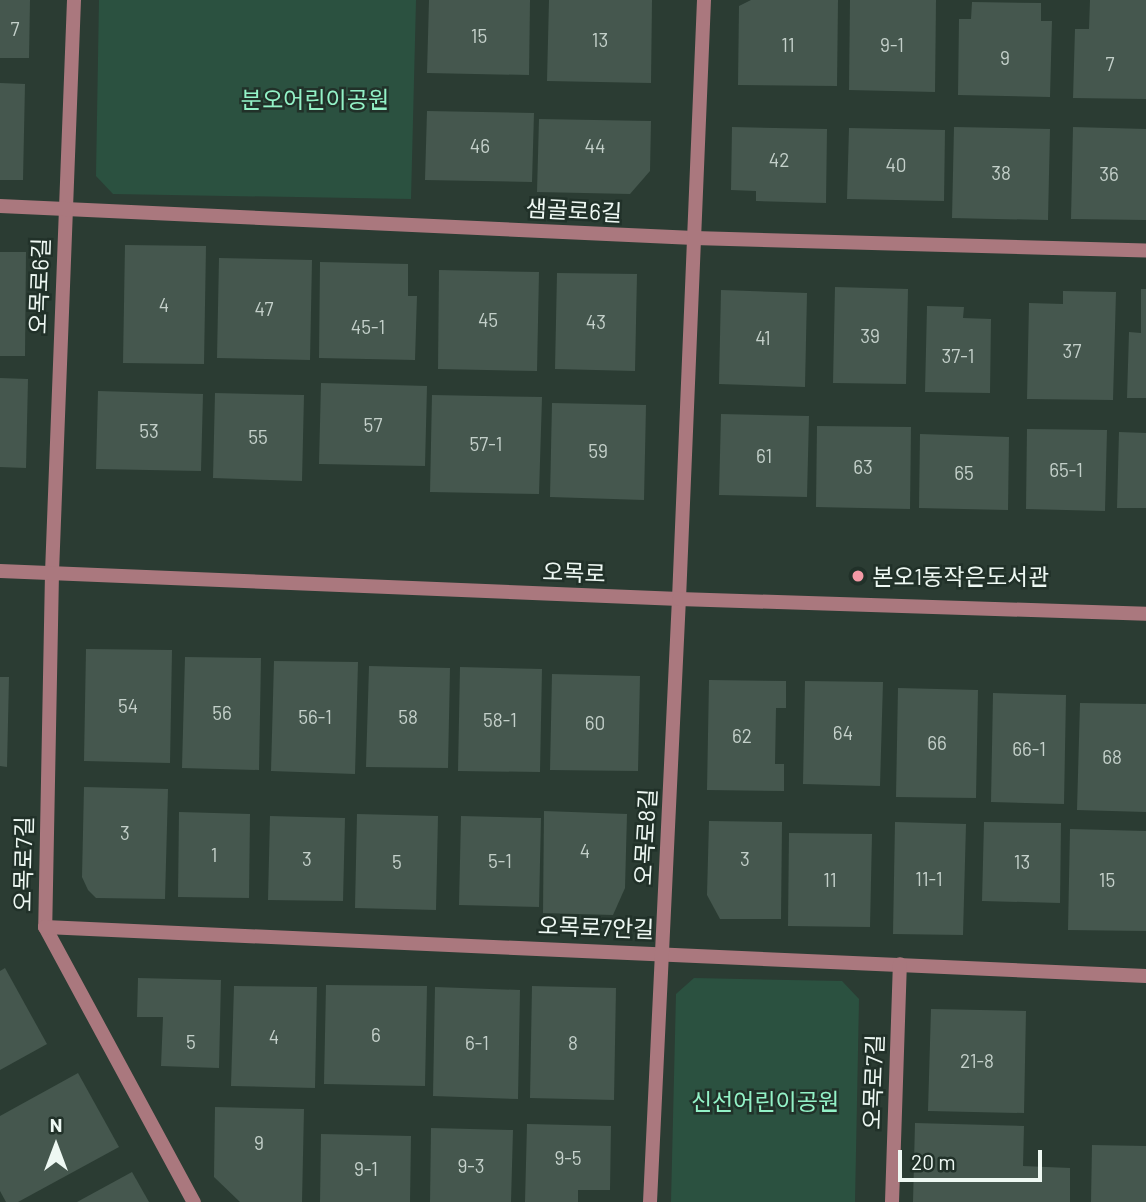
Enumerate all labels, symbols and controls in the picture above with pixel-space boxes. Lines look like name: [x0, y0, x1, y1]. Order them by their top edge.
house number: 7: [11, 18, 19, 40]
house number: 15: [471, 25, 487, 47]
house number: 13: [592, 29, 608, 51]
house number: 11: [781, 34, 795, 56]
house number: 9-1: [880, 34, 904, 56]
house number: 9: [1000, 47, 1010, 69]
house number: 7: [1106, 53, 1114, 75]
park label: 분오어린이공원: [241, 85, 389, 113]
house number: 46: [470, 135, 490, 157]
house number: 44: [585, 135, 605, 157]
house number: 42: [769, 149, 789, 171]
house number: 40: [885, 154, 907, 176]
house number: 38: [991, 162, 1011, 184]
house number: 36: [1099, 163, 1119, 185]
street label: 샘골로6길: [525, 194, 623, 226]
street label: 오목로6길: [24, 237, 54, 335]
house number: 4: [159, 294, 169, 316]
house number: 47: [255, 298, 273, 320]
house number: 45: [478, 309, 498, 331]
house number: 43: [586, 311, 606, 333]
house number: 45-1: [351, 316, 385, 338]
house number: 39: [860, 325, 880, 347]
house number: 41: [755, 327, 771, 349]
house number: 37: [1063, 340, 1081, 362]
house number: 37-1: [942, 345, 974, 367]
house number: 57: [364, 414, 382, 436]
house number: 53: [139, 420, 159, 442]
house number: 55: [248, 426, 268, 448]
house number: 57-1: [470, 433, 502, 455]
house number: 59: [588, 440, 608, 462]
house number: 61: [756, 445, 772, 467]
house number: 63: [853, 456, 873, 478]
house number: 65-1: [1049, 459, 1083, 481]
house number: 65: [954, 462, 974, 484]
street label: 오목로: [542, 557, 606, 587]
place label: 본오1동작은도서관: [872, 562, 1049, 590]
marker: 본오1동작은도서관: [850, 568, 866, 584]
house number: 54: [118, 695, 138, 717]
house number: 56: [212, 702, 232, 724]
house number: 56-1: [298, 706, 332, 728]
house number: 58: [398, 706, 418, 728]
house number: 58-1: [483, 709, 517, 731]
house number: 60: [585, 712, 605, 734]
house number: 64: [833, 722, 853, 744]
house number: 62: [732, 725, 752, 747]
house number: 66: [927, 732, 947, 754]
house number: 66-1: [1012, 738, 1046, 760]
house number: 68: [1102, 746, 1122, 768]
street label: 오목로8길: [629, 788, 661, 886]
street label: 오목로7길: [8, 816, 38, 912]
house number: 3: [120, 822, 130, 844]
house number: 4: [580, 840, 590, 862]
house number: 1: [211, 844, 217, 866]
house number: 3: [302, 848, 312, 870]
house number: 3: [740, 848, 750, 870]
house number: 5-1: [488, 850, 512, 872]
house number: 5: [392, 851, 402, 873]
house number: 13: [1014, 851, 1030, 873]
house number: 11-1: [915, 868, 943, 890]
house number: 11: [823, 869, 837, 891]
house number: 15: [1099, 869, 1115, 891]
street label: 오목로7안길: [537, 911, 655, 943]
house number: 6: [371, 1024, 381, 1046]
house number: 4: [269, 1026, 279, 1048]
house number: 5: [186, 1031, 196, 1053]
house number: 6-1: [465, 1032, 489, 1054]
house number: 8: [568, 1032, 578, 1054]
street label: 오목로7길: [858, 1034, 888, 1130]
house number: 21-8: [960, 1050, 994, 1072]
park label: 신선어린이공원: [691, 1087, 839, 1115]
north arrow: [21, 1111, 91, 1181]
text: N: [50, 1113, 62, 1136]
house number: 9: [254, 1132, 264, 1154]
scale bar: [901, 1136, 1044, 1180]
house number: 9-5: [554, 1147, 582, 1169]
text: 20 m: [911, 1149, 956, 1174]
house number: 9-3: [457, 1155, 485, 1177]
house number: 9-1: [354, 1158, 378, 1180]

